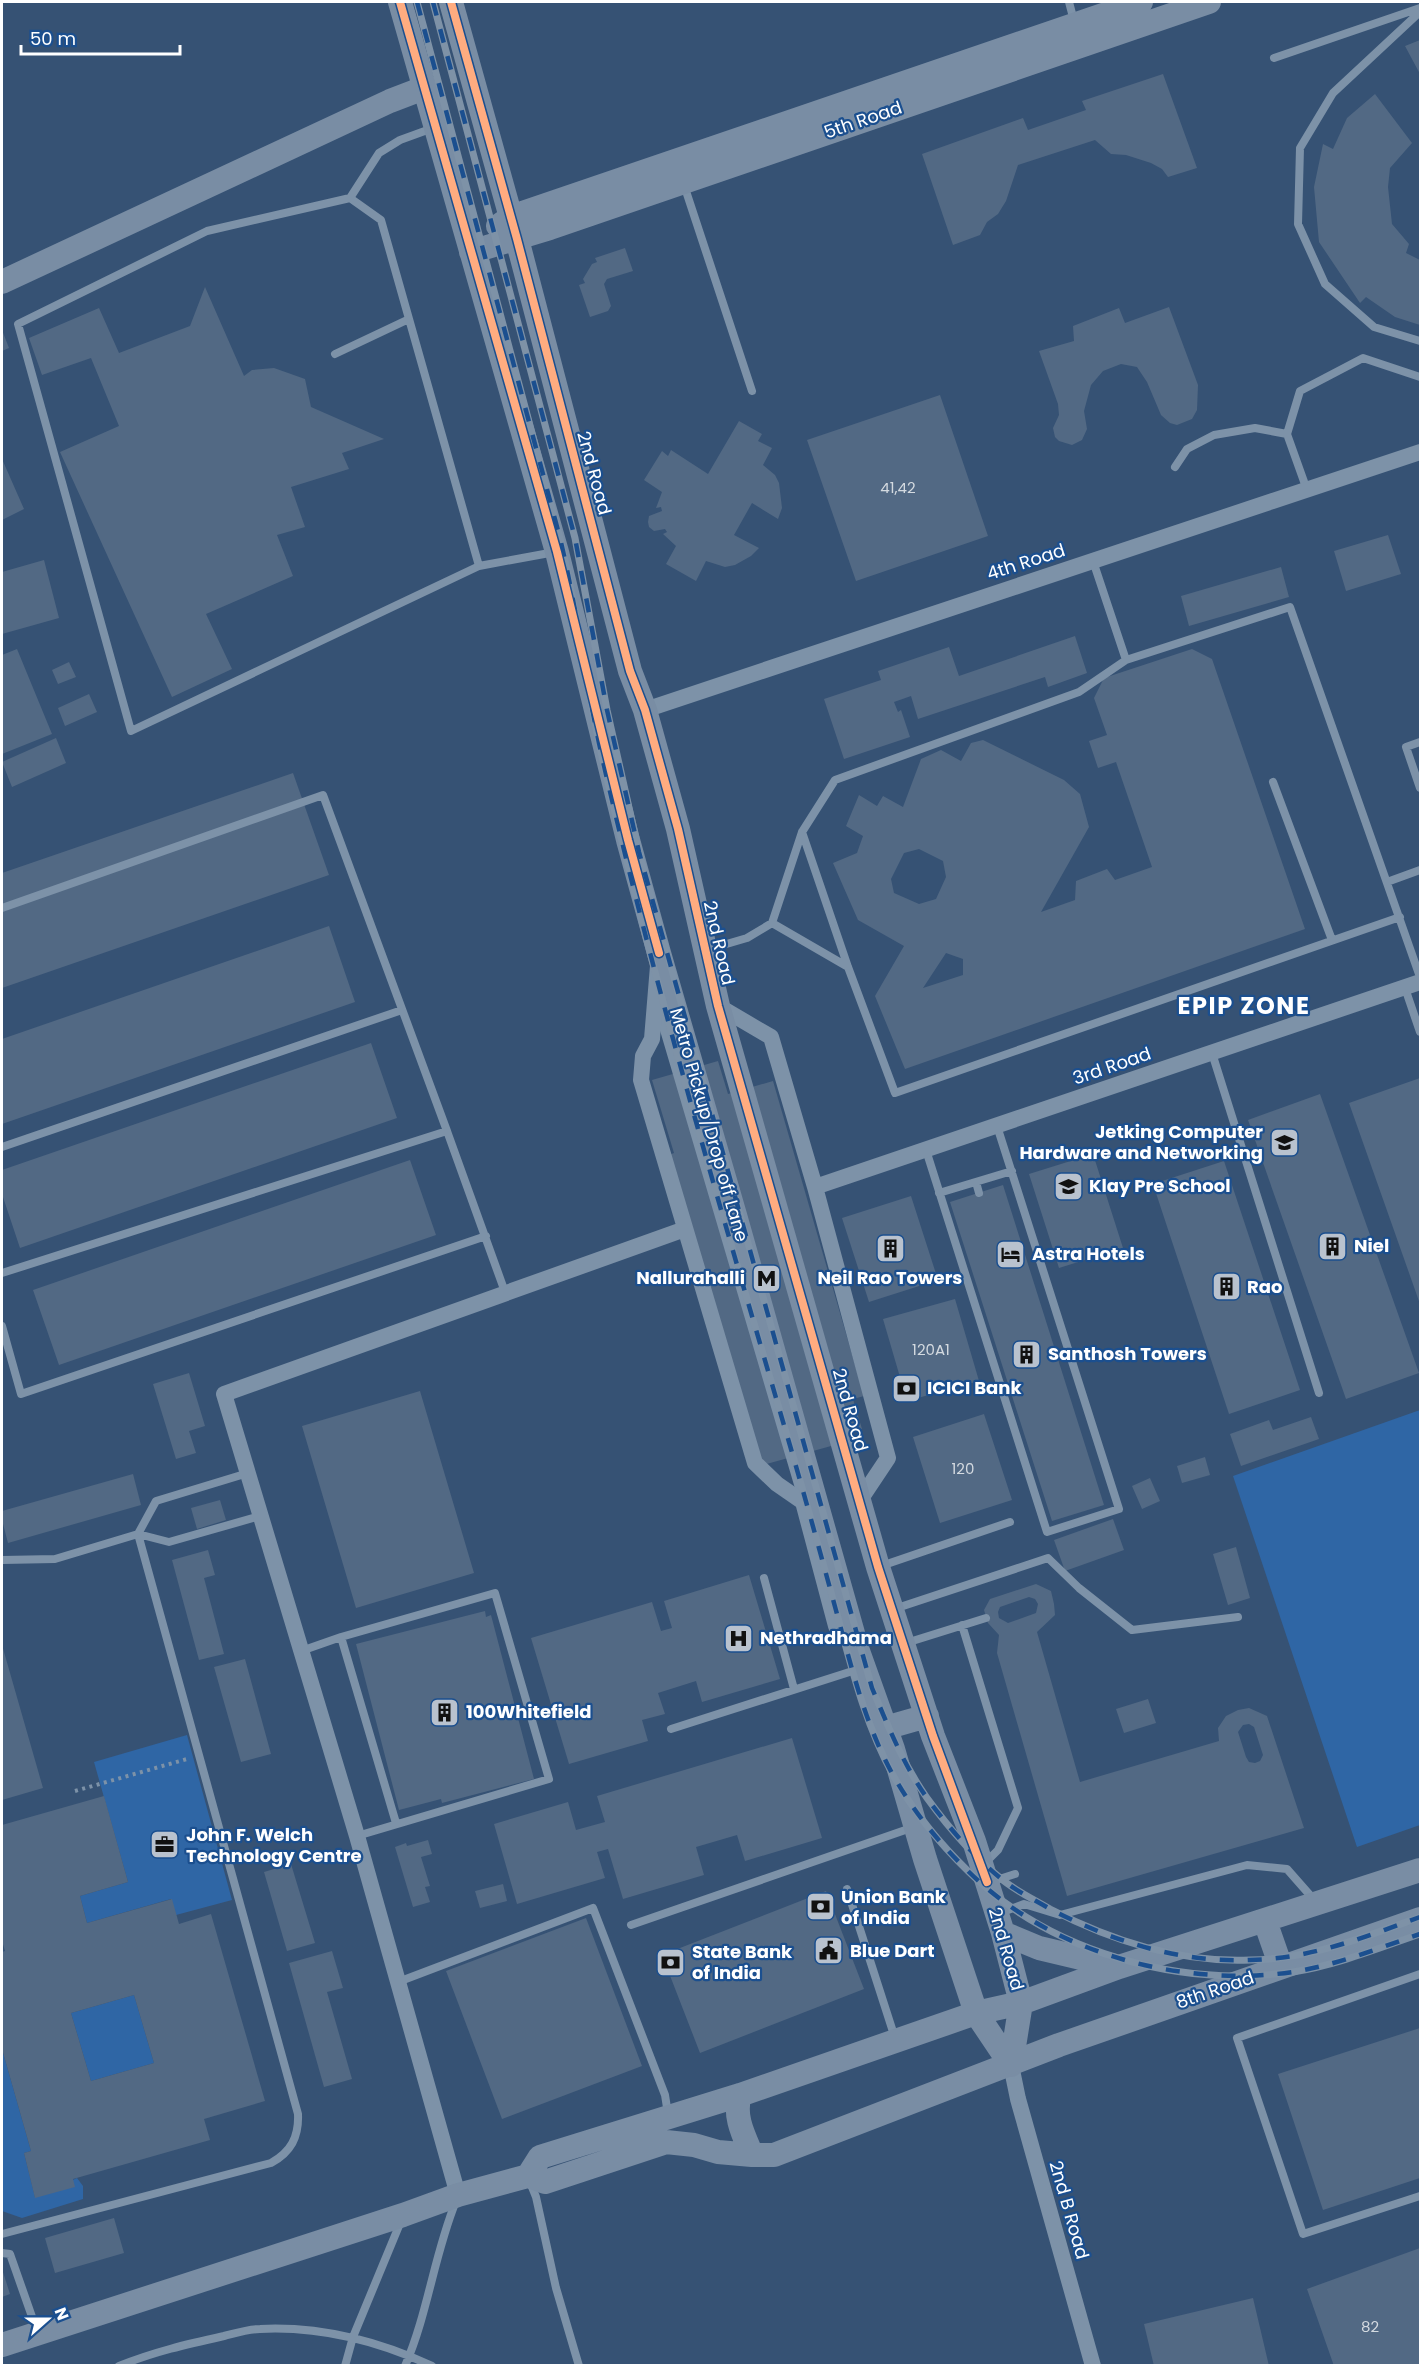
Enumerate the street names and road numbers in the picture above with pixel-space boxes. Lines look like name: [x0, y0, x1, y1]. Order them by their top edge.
street label: 5th Road: [820, 95, 905, 145]
street label: 2nd Road: [571, 428, 618, 517]
street label: 4th Road: [983, 537, 1068, 586]
street label: 2nd Road: [698, 898, 741, 987]
street label: Metro Pickup/Drop off Lane: [664, 1005, 755, 1245]
street label: 3rd Road: [1069, 1041, 1154, 1091]
street label: 2nd Road: [827, 1365, 874, 1454]
street label: 2nd Road: [983, 1904, 1030, 1993]
street label: 8th Road: [1172, 1965, 1257, 2015]
street label: 2nd B Road: [1043, 2158, 1095, 2262]

